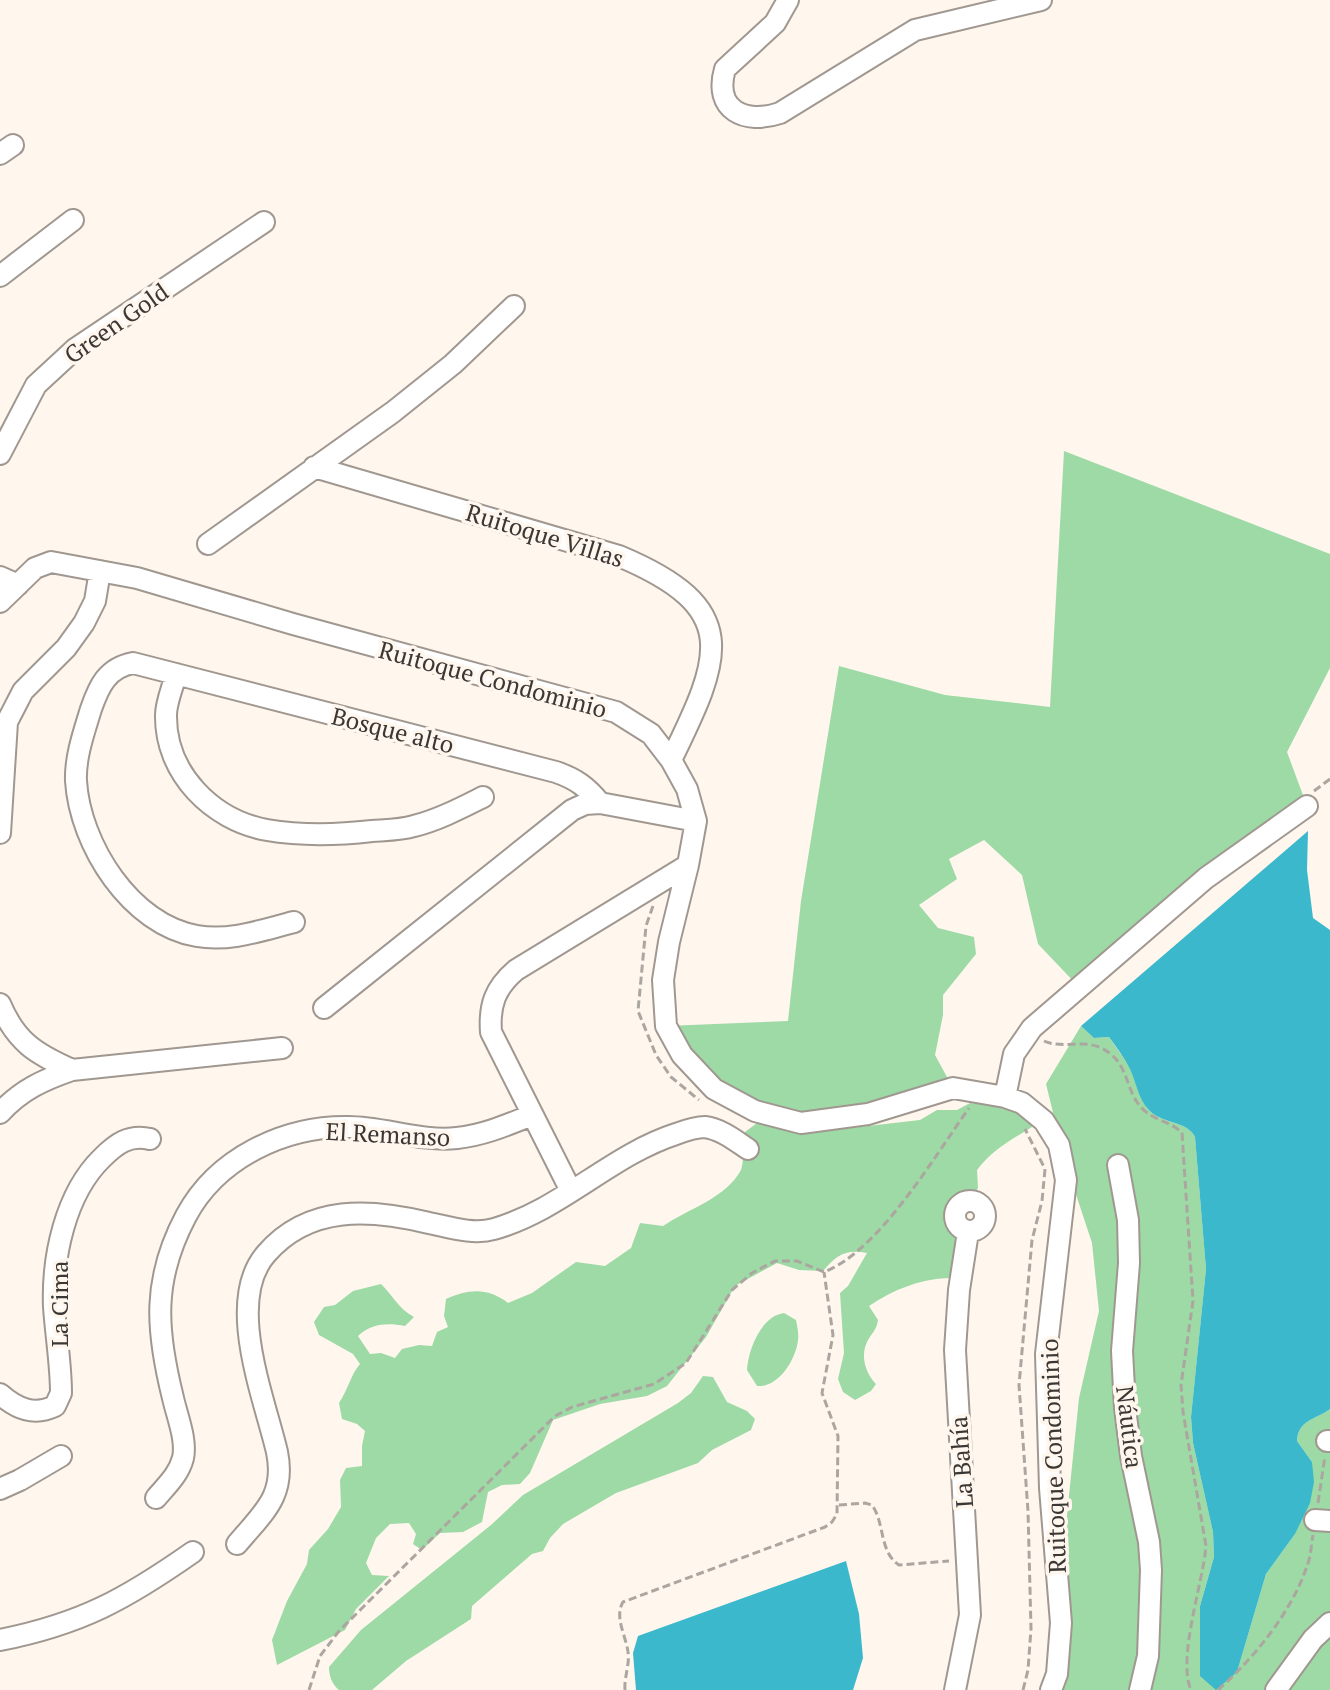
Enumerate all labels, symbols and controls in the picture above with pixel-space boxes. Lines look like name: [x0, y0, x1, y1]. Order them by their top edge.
street label: Green Gold: [58, 275, 174, 371]
street label: Ruitoque Villas: [462, 496, 628, 574]
street label: Ruitoque Condominio: [375, 633, 611, 725]
street label: Bosque alto: [329, 699, 457, 761]
street label: El Remanso: [325, 1115, 451, 1153]
street label: La Cima: [43, 1261, 75, 1347]
street label: Ruitoque Condominio: [1033, 1338, 1073, 1574]
street label: Náutica: [1109, 1384, 1151, 1470]
street label: La Bahía: [942, 1415, 980, 1509]

